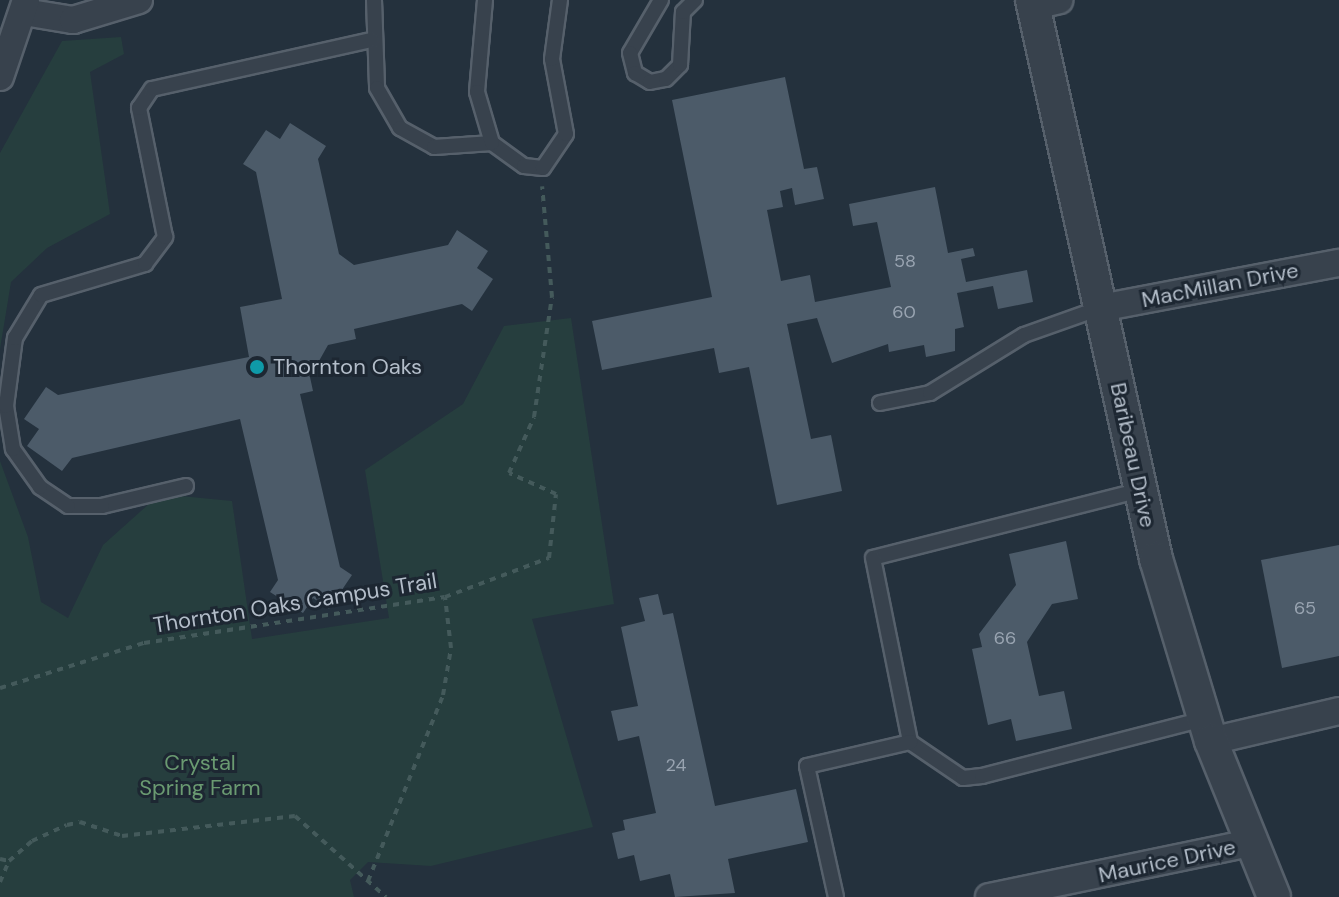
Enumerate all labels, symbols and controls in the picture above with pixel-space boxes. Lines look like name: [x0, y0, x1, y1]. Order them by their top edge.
house number: 58: [894, 250, 916, 272]
street label: MacMillan Drive: [1139, 257, 1301, 313]
house number: 60: [892, 301, 916, 323]
place label: Thornton Oaks: [273, 354, 422, 380]
marker: Thornton Oaks: [248, 358, 266, 376]
street label: Baribeau Drive: [1105, 380, 1161, 530]
street label: Thornton Oaks Campus Trail: [151, 568, 439, 638]
house number: 65: [1294, 597, 1316, 619]
house number: 66: [994, 627, 1016, 649]
park label: Crystal Spring Farm: [139, 749, 261, 800]
house number: 24: [666, 754, 686, 776]
street label: Maurice Drive: [1096, 834, 1238, 888]

